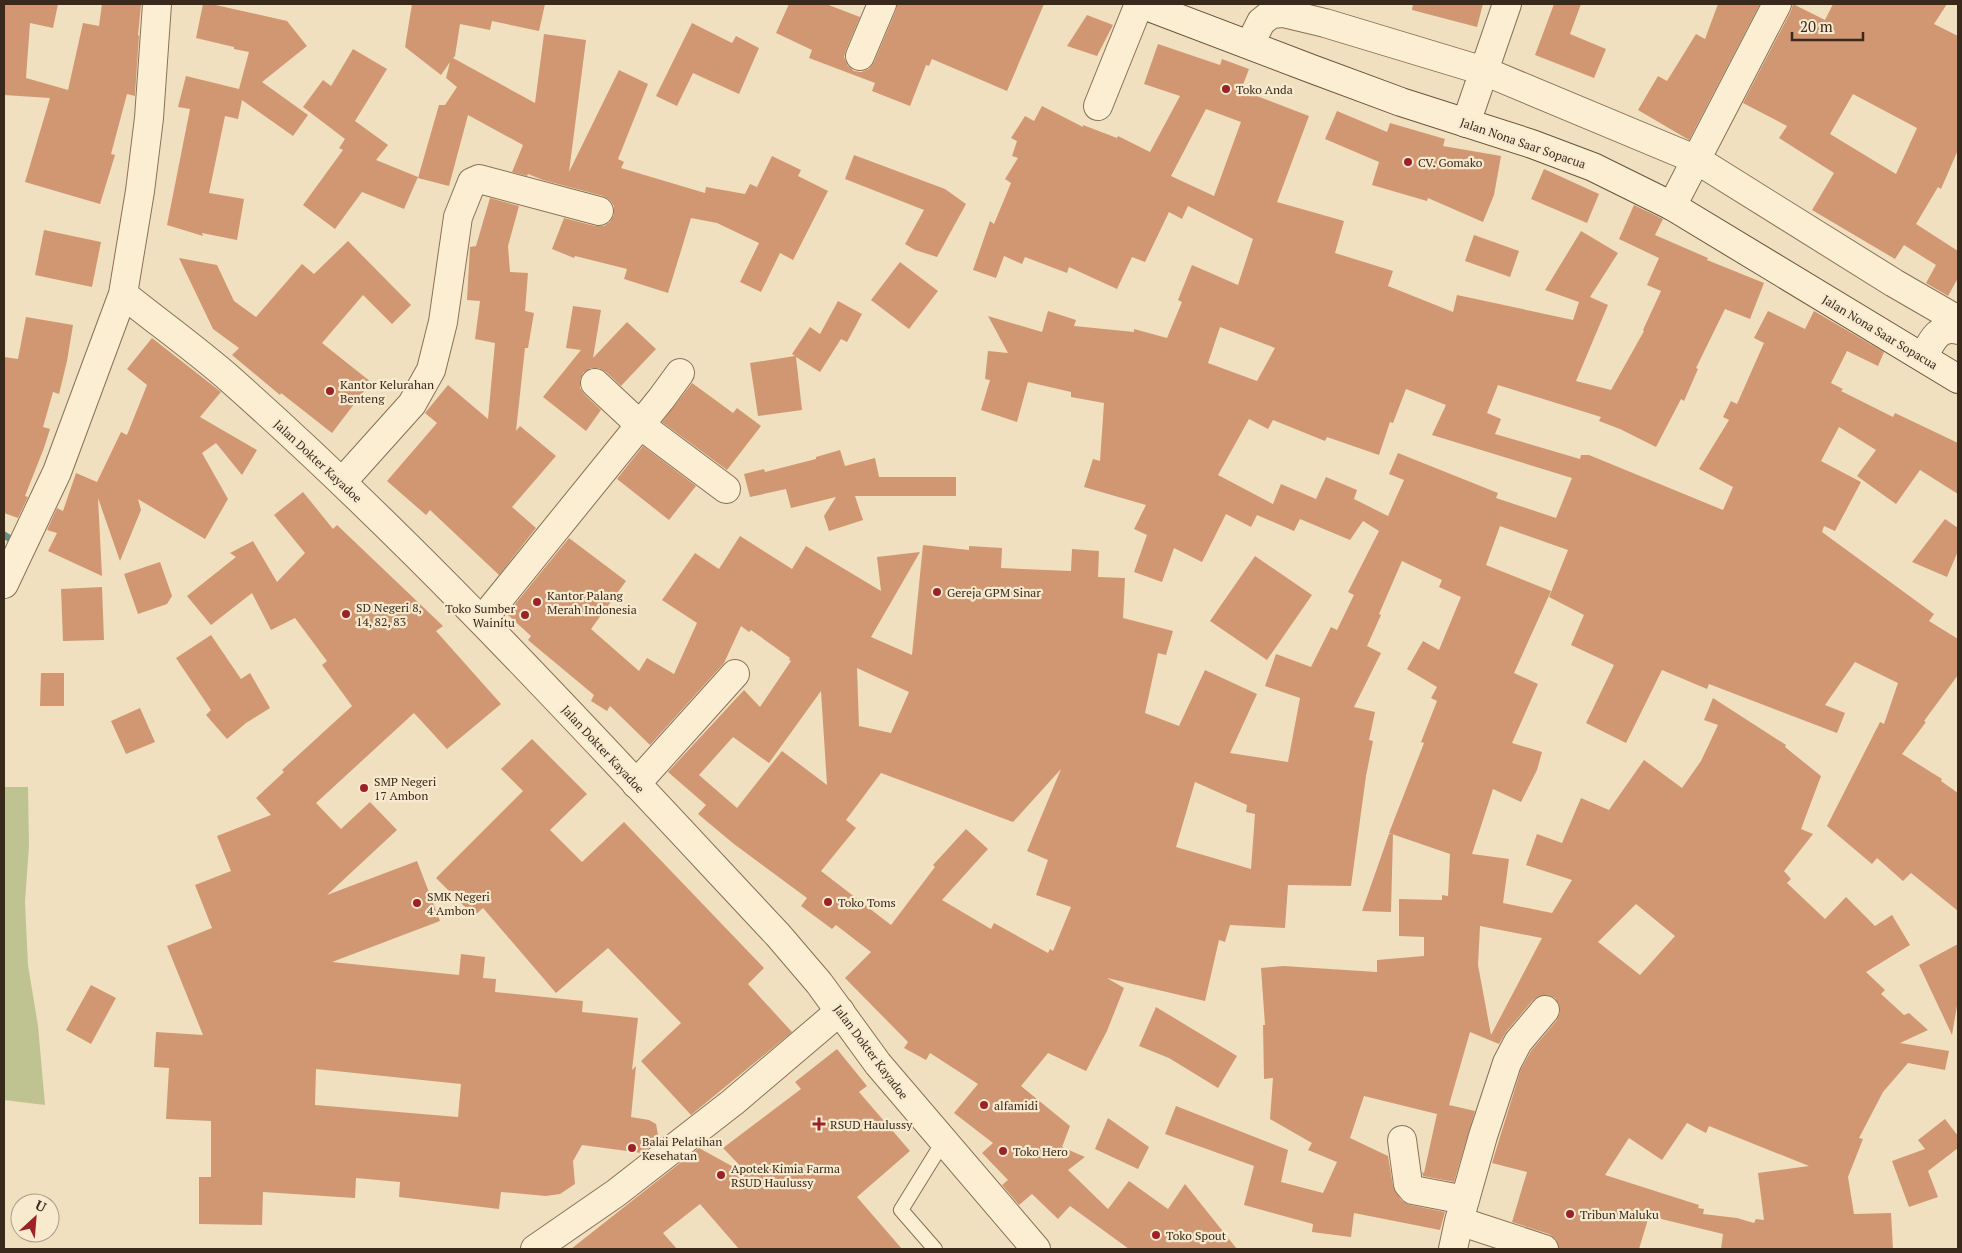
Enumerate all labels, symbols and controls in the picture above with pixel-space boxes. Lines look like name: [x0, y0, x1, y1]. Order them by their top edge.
scale bar: [1792, 10, 1863, 42]
text: 20 m: [1800, 16, 1833, 36]
place label: Toko Anda: [1236, 82, 1293, 97]
marker: Toko Anda: [1220, 83, 1232, 95]
street label: Jalan Nona Saar Sopacua: [1458, 114, 1588, 172]
place label: CV. Gomako: [1418, 155, 1483, 170]
marker: CV. Gomako: [1402, 156, 1414, 168]
street label: Jalan Nona Saar Sopacua: [1820, 292, 1940, 372]
place label: Kantor Kelurahan Benteng: [340, 377, 434, 406]
marker: Kantor Kelurahan Benteng: [324, 385, 336, 397]
street label: Jalan Dokter Kayadoe: [271, 416, 365, 506]
place label: Gereja GPM Sinar: [947, 585, 1041, 600]
marker: Gereja GPM Sinar: [931, 586, 943, 598]
place label: Kantor Palang Merah Indonesia: [547, 588, 637, 617]
marker: Kantor Palang Merah Indonesia: [531, 596, 543, 608]
place label: SD Negeri 8, 14, 82, 83: [356, 600, 422, 629]
place label: Toko Sumber Wainitu: [445, 601, 515, 630]
marker: SD Negeri 8, 14, 82, 83: [340, 608, 352, 620]
marker: Toko Sumber Wainitu: [519, 609, 531, 621]
street label: Jalan Dokter Kayadoe: [558, 702, 648, 796]
place label: SMP Negeri 17 Ambon: [374, 774, 437, 803]
marker: SMP Negeri 17 Ambon: [358, 782, 370, 794]
place label: SMK Negeri 4 Ambon: [427, 889, 490, 918]
place label: Toko Toms: [838, 895, 896, 910]
marker: Toko Toms: [822, 896, 834, 908]
marker: SMK Negeri 4 Ambon: [411, 897, 423, 909]
street label: Jalan Dokter Kayadoe: [831, 1002, 911, 1102]
place label: alfamidi: [994, 1098, 1038, 1113]
marker: alfamidi: [978, 1099, 990, 1111]
marker: RSUD Haulussy: [812, 1117, 826, 1131]
place label: RSUD Haulussy: [830, 1117, 913, 1132]
place label: Balai Pelatihan Kesehatan: [642, 1134, 722, 1163]
marker: Balai Pelatihan Kesehatan: [626, 1142, 638, 1154]
place label: Toko Hero: [1013, 1144, 1068, 1159]
marker: Toko Hero: [997, 1145, 1009, 1157]
place label: Apotek Kimia Farma RSUD Haulussy: [731, 1161, 840, 1190]
marker: Apotek Kimia Farma RSUD Haulussy: [715, 1169, 727, 1181]
north arrow: [10, 1193, 60, 1243]
text: U: [32, 1195, 50, 1217]
place label: Tribun Maluku: [1580, 1207, 1659, 1222]
marker: Tribun Maluku: [1564, 1208, 1576, 1220]
place label: Toko Spout: [1166, 1228, 1227, 1243]
marker: Toko Spout: [1150, 1229, 1162, 1241]

